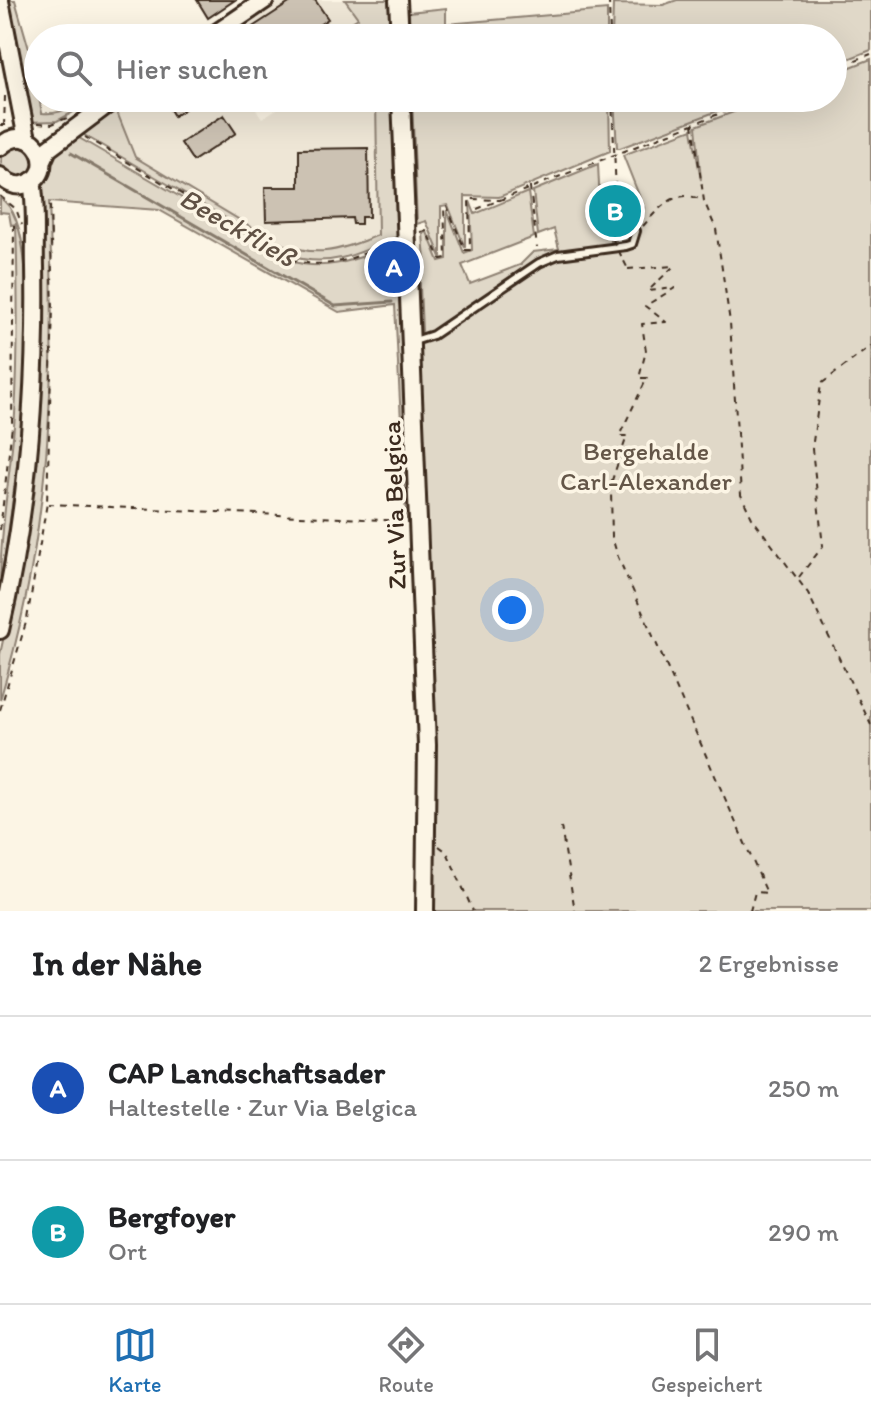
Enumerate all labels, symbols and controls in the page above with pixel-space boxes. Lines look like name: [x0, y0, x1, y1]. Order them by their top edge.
search box: [24, 24, 847, 112]
icon: search: [52, 46, 96, 90]
text: Hier suchen: [116, 50, 268, 87]
water label: Beeckfließ: [174, 180, 304, 275]
pin: B: [589, 181, 641, 241]
pin: A: [368, 237, 420, 297]
street label: Zur Via Belgica: [375, 419, 413, 590]
park label: Bergehalde Carl-Alexander: [560, 435, 733, 497]
your location: [492, 590, 532, 630]
text: In der Nähe: [32, 943, 202, 984]
text: 2 Ergebnisse: [699, 947, 839, 979]
text: CAP Landschaftsader: [108, 1054, 385, 1091]
text: A: [50, 1072, 66, 1104]
text: 250 m: [768, 1072, 839, 1104]
text: Haltestelle · Zur Via Belgica: [108, 1091, 417, 1123]
text: Bergfoyer: [108, 1198, 235, 1235]
text: B: [50, 1216, 66, 1248]
text: 290 m: [768, 1216, 839, 1248]
text: Ort: [108, 1235, 147, 1267]
tab: Karte: [109, 1323, 161, 1398]
tab: Route: [379, 1323, 434, 1398]
tab: Gespeichert: [651, 1323, 762, 1398]

